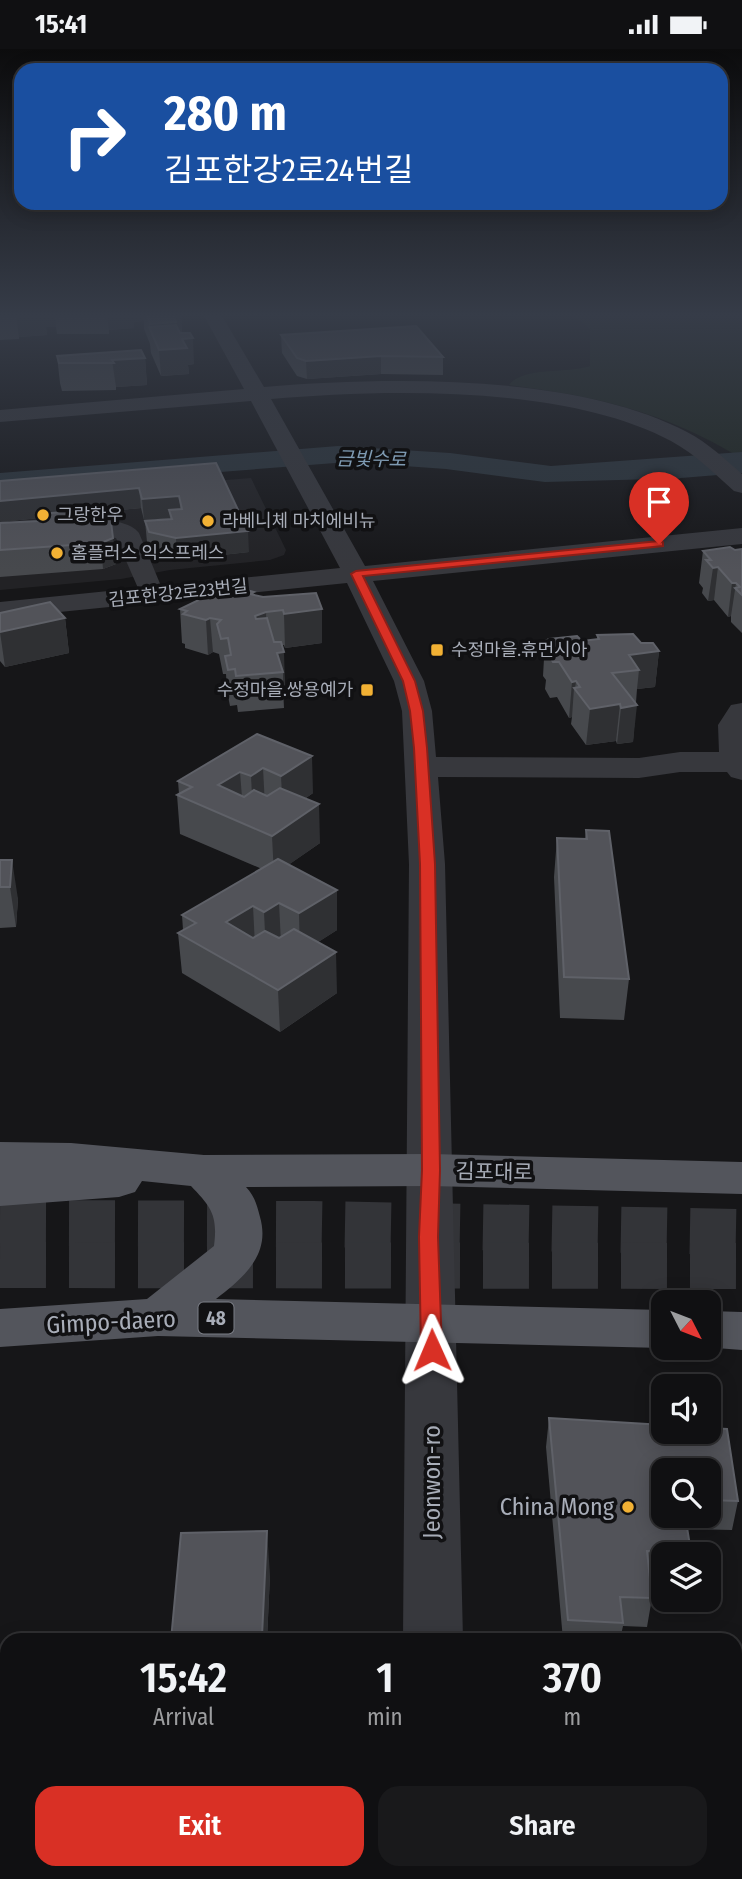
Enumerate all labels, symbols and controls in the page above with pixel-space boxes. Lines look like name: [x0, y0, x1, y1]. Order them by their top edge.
text: 15:41: [35, 9, 87, 40]
text: 280 m: [164, 84, 287, 143]
icon: right: [49, 91, 140, 182]
text: 김포한강2로24번길: [164, 151, 413, 189]
water label: 금빛수로: [336, 447, 408, 471]
pin: [629, 472, 689, 544]
icon: arrive: [640, 483, 678, 521]
place label: 그랑한우: [57, 504, 123, 526]
marker: 그랑한우: [35, 507, 51, 523]
place label: 라베니체 마치에비뉴: [222, 510, 375, 532]
marker: 라베니체 마치에비뉴: [200, 513, 216, 529]
place label: 홈플러스 익스프레스: [71, 542, 224, 564]
marker: 홈플러스 익스프레스: [49, 545, 65, 561]
street label: 김포한강2로23번길: [107, 575, 249, 611]
place label: 수정마을.휴먼시아: [451, 639, 588, 661]
marker: 수정마을.휴먼시아: [429, 642, 445, 658]
place label: 수정마을.쌍용예가: [217, 679, 353, 701]
marker: 수정마을.쌍용예가: [359, 682, 375, 698]
street label: 김포대로: [455, 1158, 533, 1186]
north arrow: [651, 1290, 721, 1360]
map controls: [651, 1290, 721, 1612]
road number: 48: [198, 1303, 234, 1333]
street label: Gimpo-daero: [46, 1305, 176, 1339]
position arrow: [395, 1313, 469, 1387]
button: sound: [651, 1374, 721, 1444]
street label: Jeonwon-ro: [418, 1425, 446, 1539]
button: search: [651, 1458, 721, 1528]
place label: China Mong: [500, 1493, 615, 1521]
marker: China Mong: [620, 1499, 636, 1515]
button: layers: [651, 1542, 721, 1612]
text: 15:42: [140, 1653, 227, 1703]
text: 1: [376, 1653, 394, 1703]
text: 370: [543, 1653, 602, 1703]
text: Arrival: [153, 1703, 214, 1731]
text: min: [367, 1703, 403, 1731]
text: m: [564, 1703, 581, 1731]
button: Exit: [35, 1786, 364, 1866]
button: Share: [378, 1786, 707, 1866]

